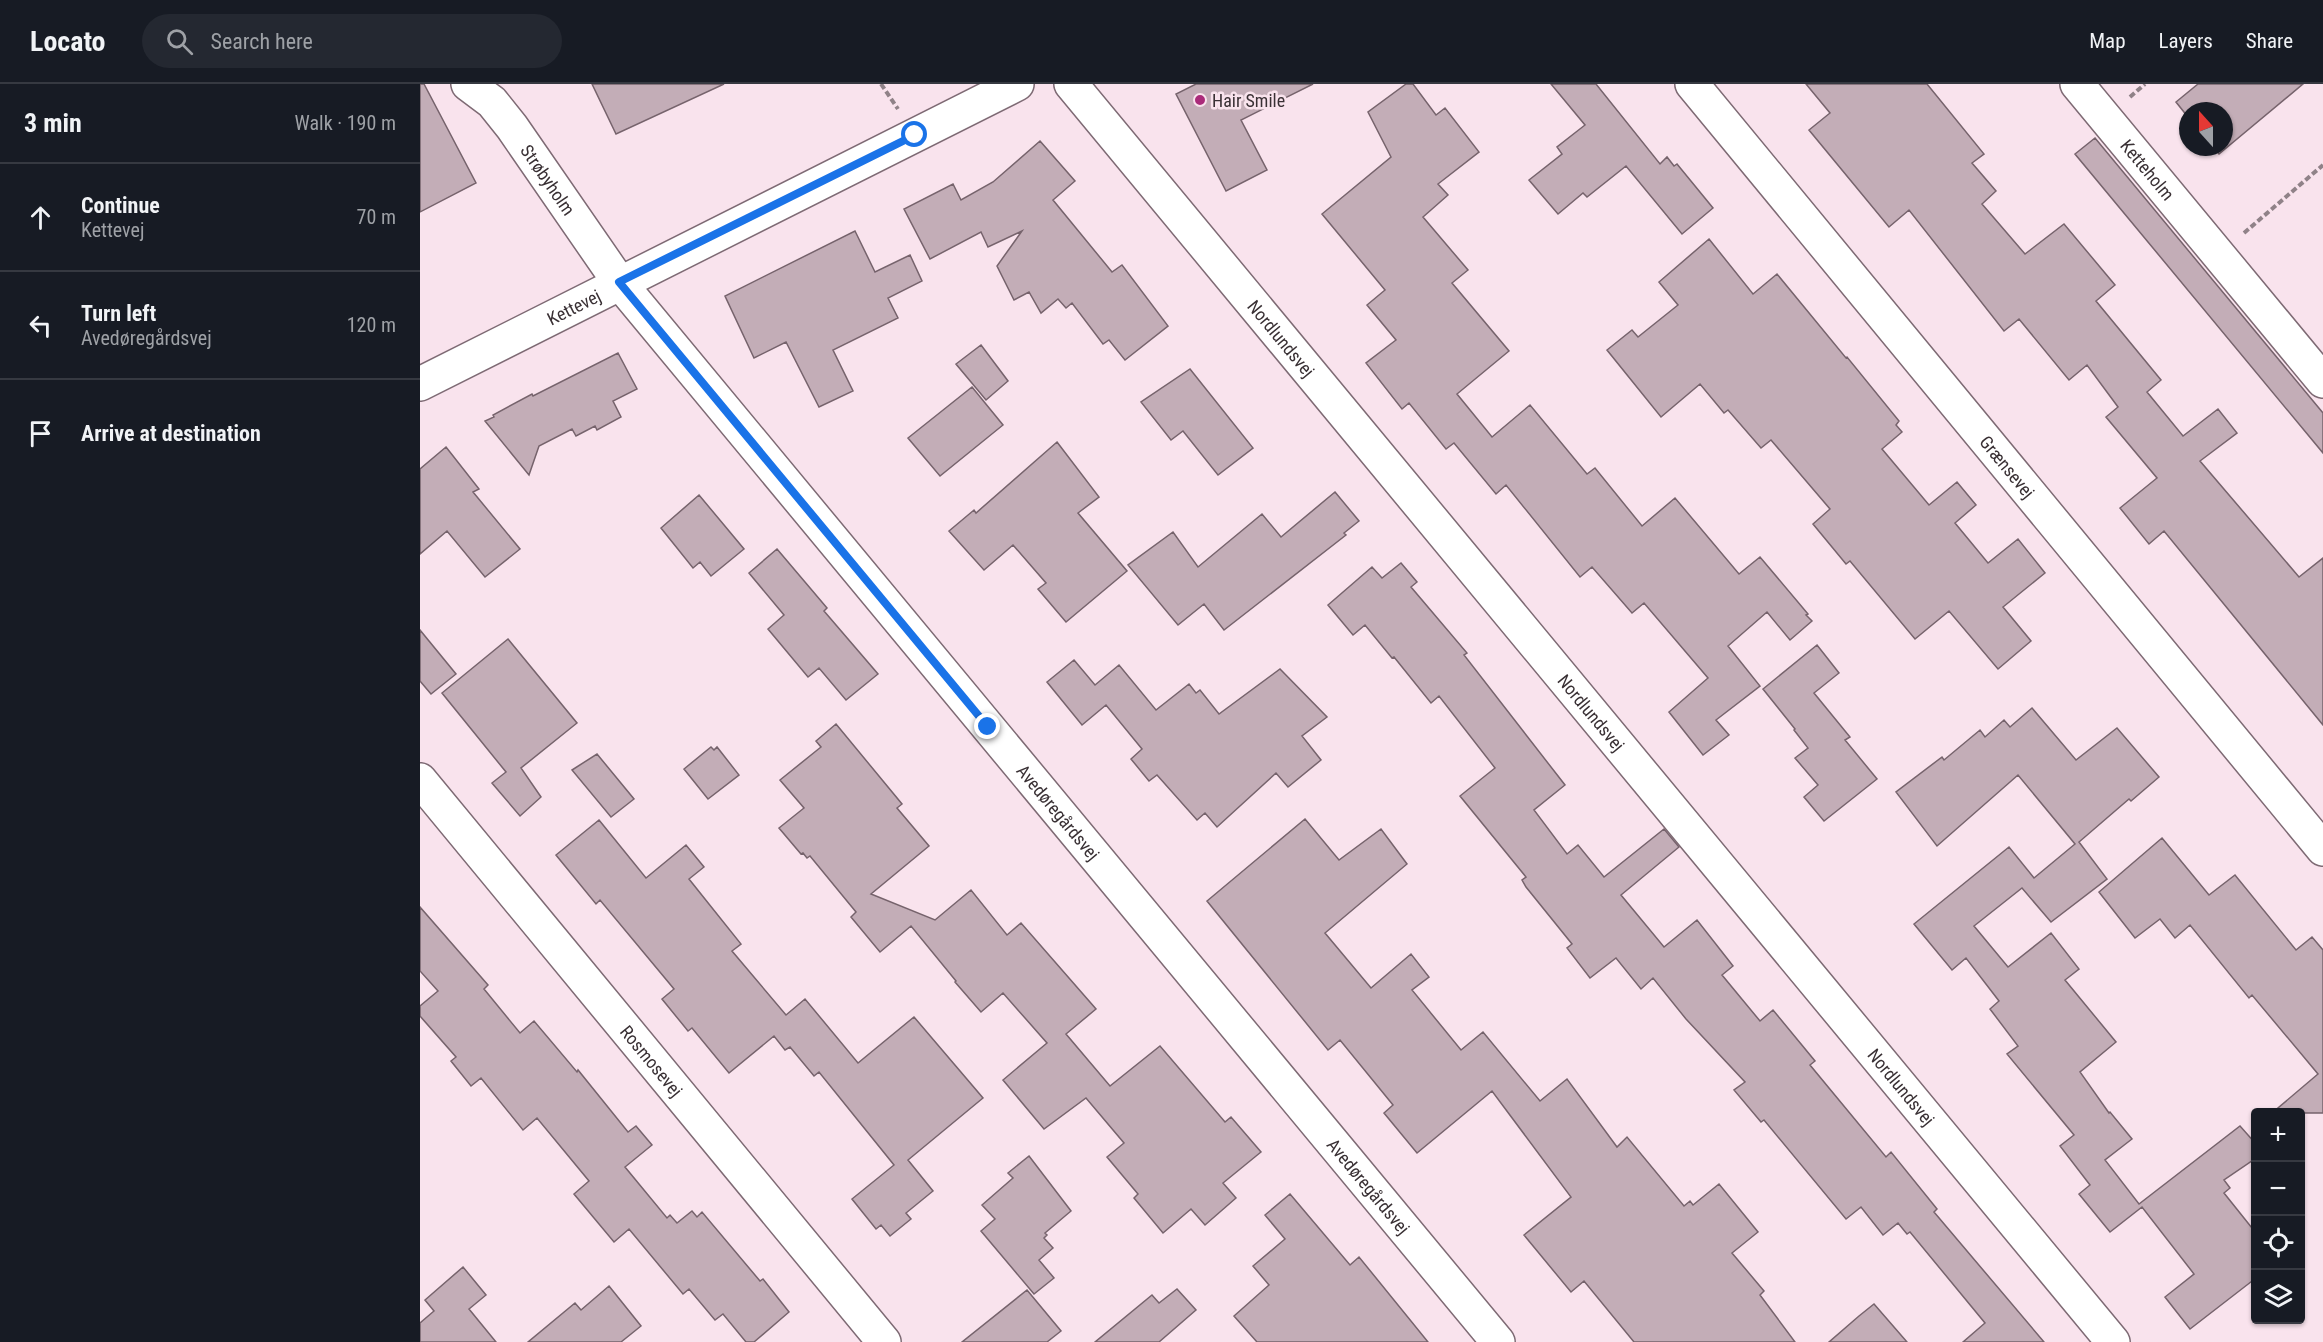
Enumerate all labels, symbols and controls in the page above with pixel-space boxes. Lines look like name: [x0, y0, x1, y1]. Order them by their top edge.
search box: [142, 14, 562, 68]
text: Locato: [30, 25, 106, 58]
icon: search: [163, 25, 196, 58]
text: Search here: [211, 29, 313, 54]
text: Map: [2089, 29, 2126, 53]
text: Layers: [2159, 29, 2213, 53]
text: Share: [2246, 29, 2293, 53]
place label: Hair Smile: [1212, 90, 1285, 111]
marker: Hair Smile: [1193, 93, 1207, 107]
north arrow: [2179, 102, 2233, 156]
text: 3 min: [24, 108, 82, 138]
text: Walk · 190 m: [295, 111, 396, 135]
route start: [901, 121, 927, 147]
street label: Ketteholm: [2117, 135, 2179, 204]
street label: Strøbyholm: [517, 140, 580, 219]
text: Continue: [81, 193, 160, 218]
icon: ahead: [24, 201, 57, 234]
text: 70 m: [357, 205, 396, 229]
text: Kettevej: [81, 218, 144, 242]
street label: Kettevej: [543, 285, 604, 329]
street label: Nordlundsvej: [1244, 296, 1319, 381]
text: Turn left: [81, 301, 156, 326]
icon: left: [24, 309, 57, 342]
text: 120 m: [347, 313, 396, 337]
text: Avedøregårdsvej: [81, 326, 212, 350]
icon: arrive: [24, 417, 57, 450]
text: Arrive at destination: [81, 421, 261, 446]
street label: Grænsevej: [1976, 431, 2039, 502]
street label: Nordlundsvej: [1554, 670, 1629, 755]
route end: [974, 713, 1000, 739]
street label: Avedøregårdsvej: [1013, 760, 1104, 864]
street label: Rosmosevej: [616, 1021, 687, 1101]
street label: Nordlundsvej: [1864, 1044, 1939, 1129]
map controls: [2251, 1108, 2305, 1324]
button: +: [2251, 1108, 2305, 1162]
street label: Avedøregårdsvej: [1323, 1134, 1414, 1238]
button: −: [2251, 1162, 2305, 1216]
button: locate: [2251, 1216, 2305, 1270]
button: layers: [2251, 1270, 2305, 1324]

